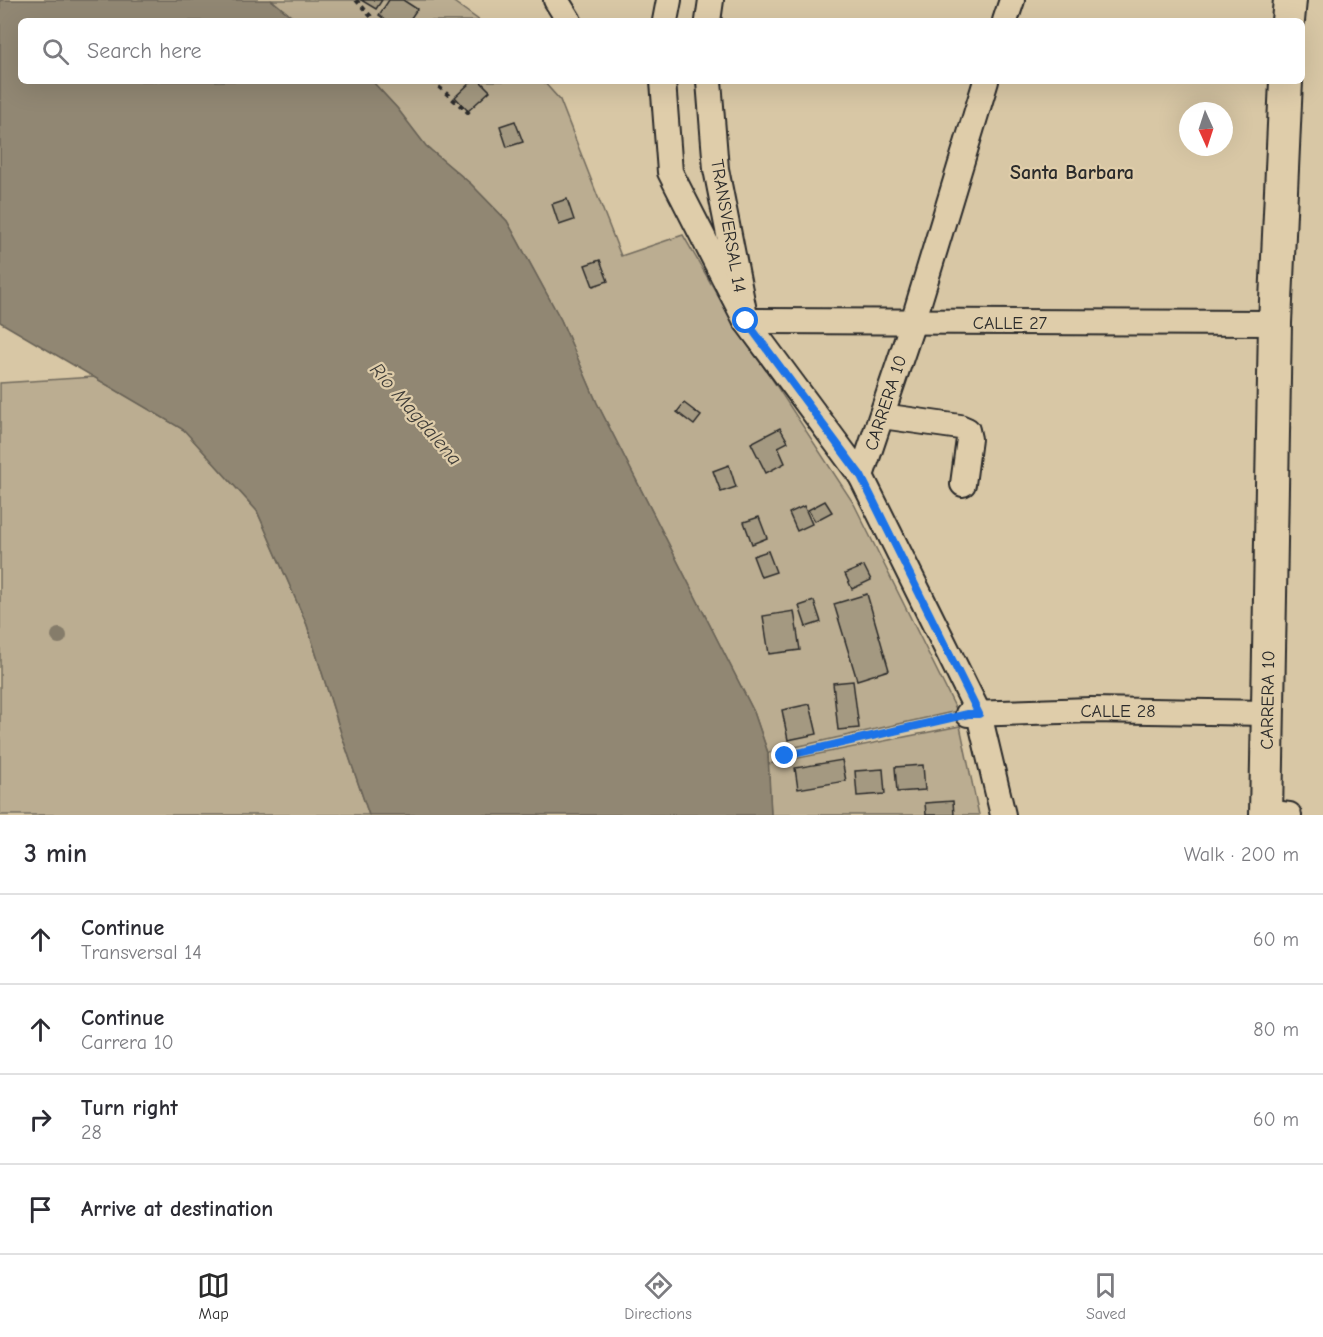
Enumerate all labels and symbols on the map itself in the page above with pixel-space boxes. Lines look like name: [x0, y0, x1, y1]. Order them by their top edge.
north arrow: [1179, 102, 1233, 156]
street label: TRANSVERSAL 14: [706, 158, 750, 294]
district label: Santa Barbara: [1010, 161, 1134, 184]
route start: [732, 307, 758, 333]
street label: CALLE 27: [973, 313, 1048, 334]
street label: CARRERA 10: [861, 353, 911, 453]
water label: Río Magdalena: [365, 358, 467, 470]
street label: CARRERA 10: [1257, 650, 1279, 750]
street label: CALLE 28: [1080, 701, 1156, 722]
route end: [771, 742, 797, 768]

